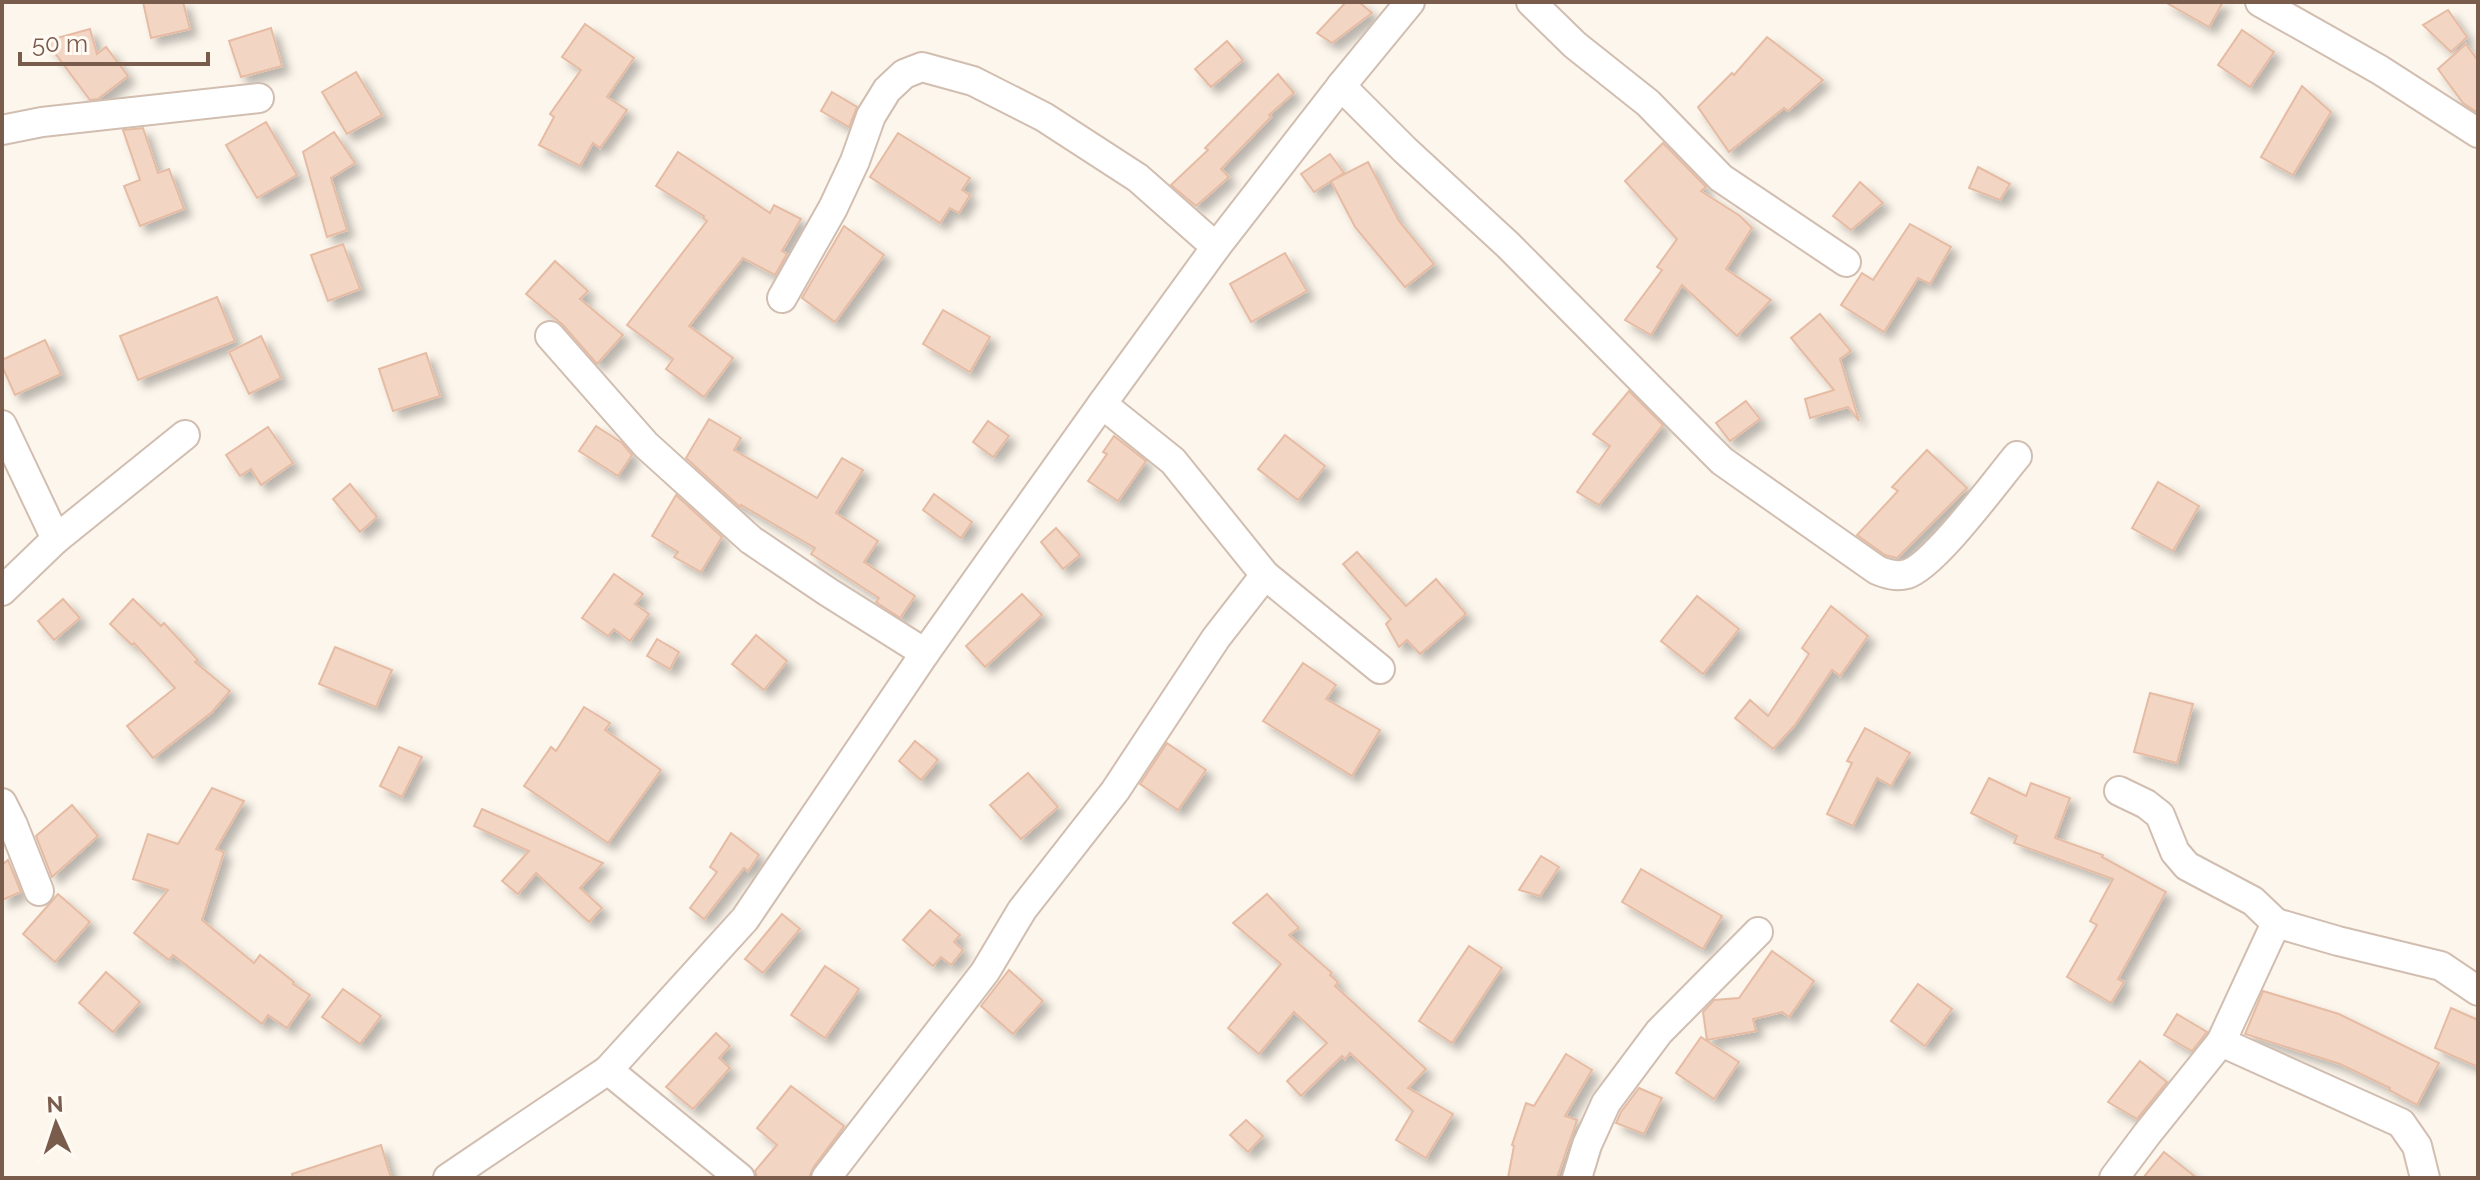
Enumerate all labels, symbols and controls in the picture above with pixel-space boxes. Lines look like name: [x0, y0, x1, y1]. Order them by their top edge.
scale bar: [20, 16, 208, 66]
text: 50 m: [32, 29, 88, 58]
north arrow: [16, 1084, 96, 1164]
text: N: [46, 1091, 64, 1117]

